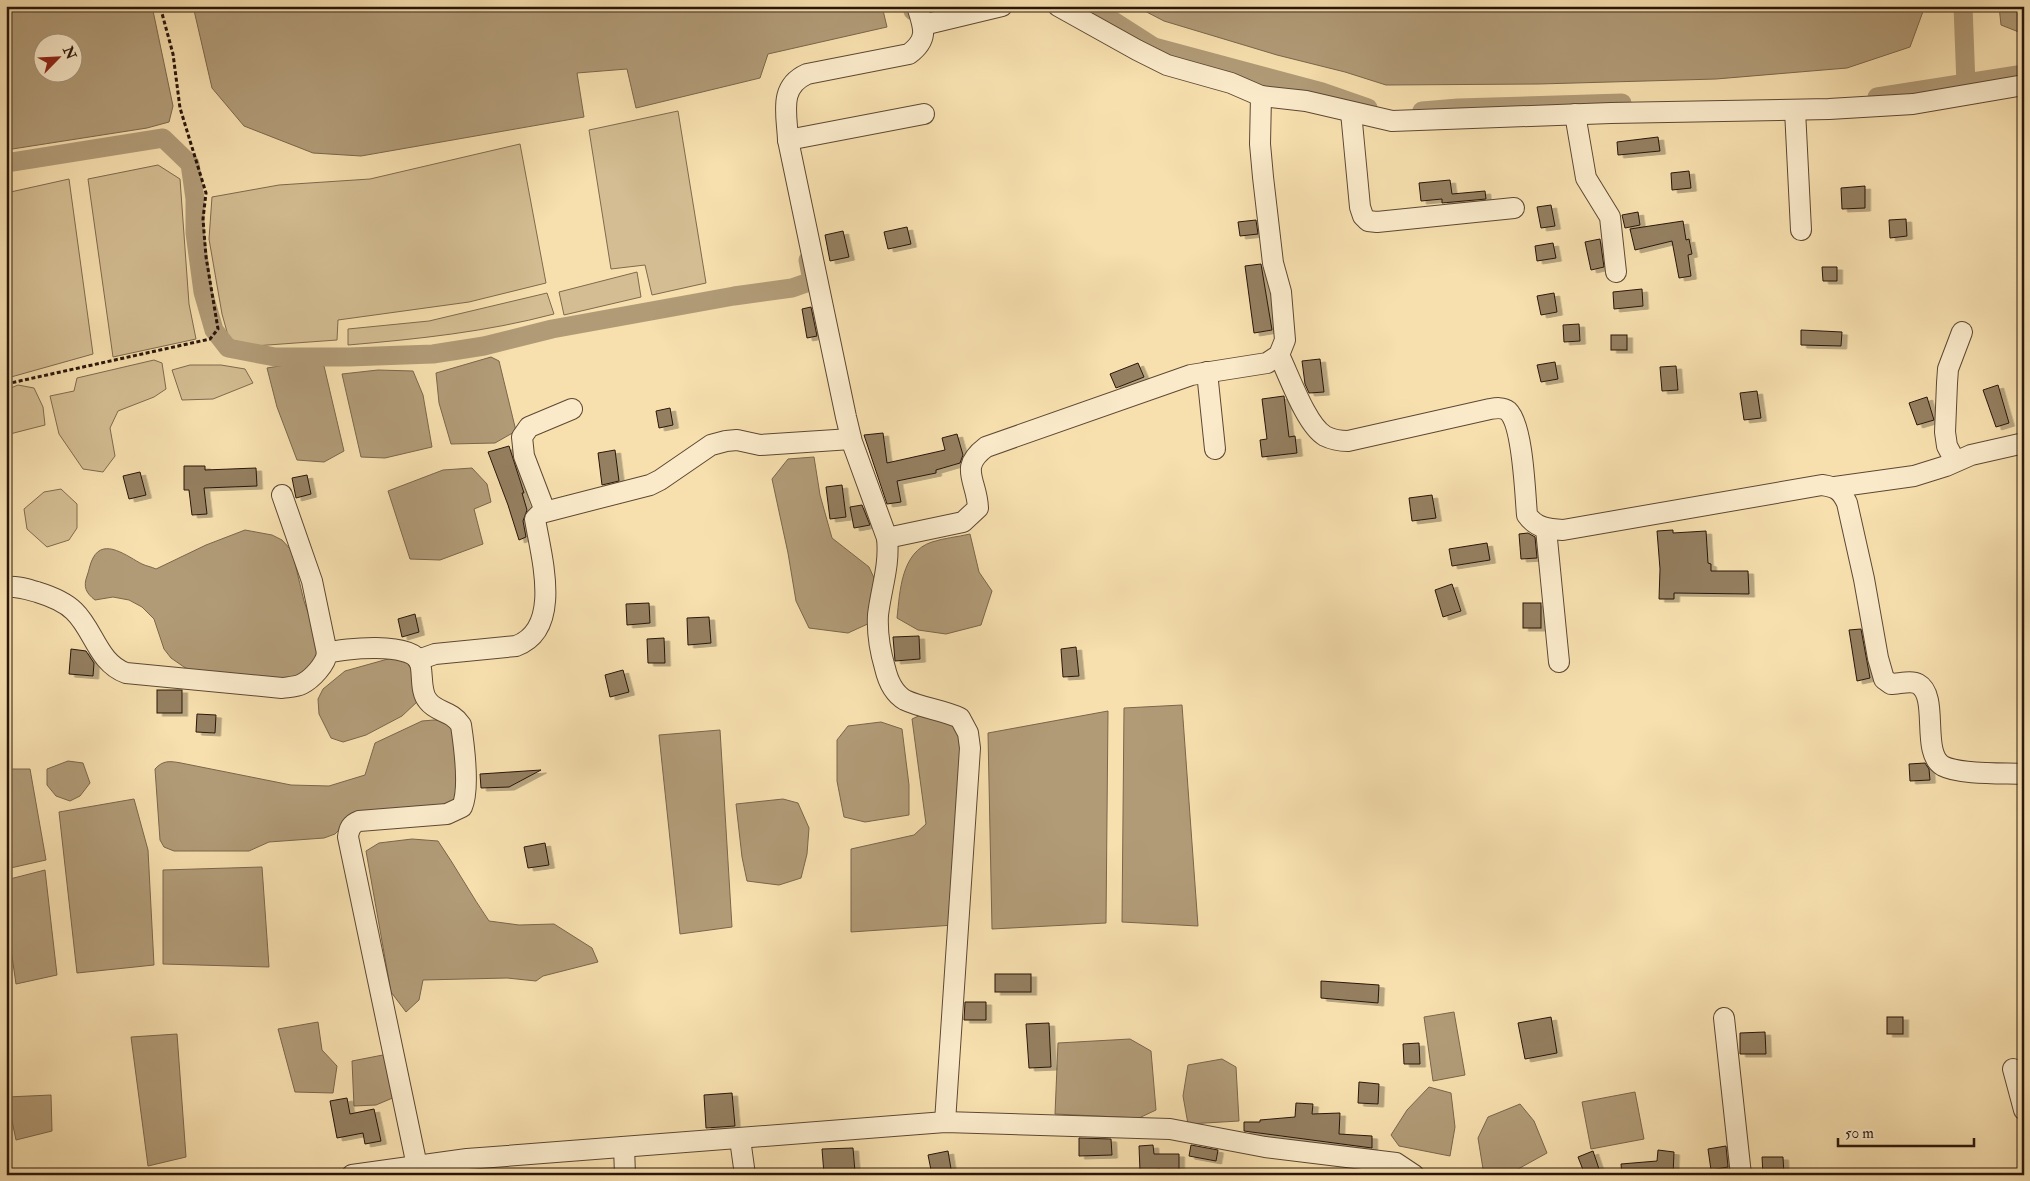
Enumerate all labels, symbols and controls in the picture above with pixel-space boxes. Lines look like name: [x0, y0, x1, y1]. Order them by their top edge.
north arrow: [32, 32, 82, 82]
text: N: [59, 43, 80, 63]
scale bar: [1838, 1116, 1974, 1148]
text: 50 m: [1845, 1124, 1874, 1143]

